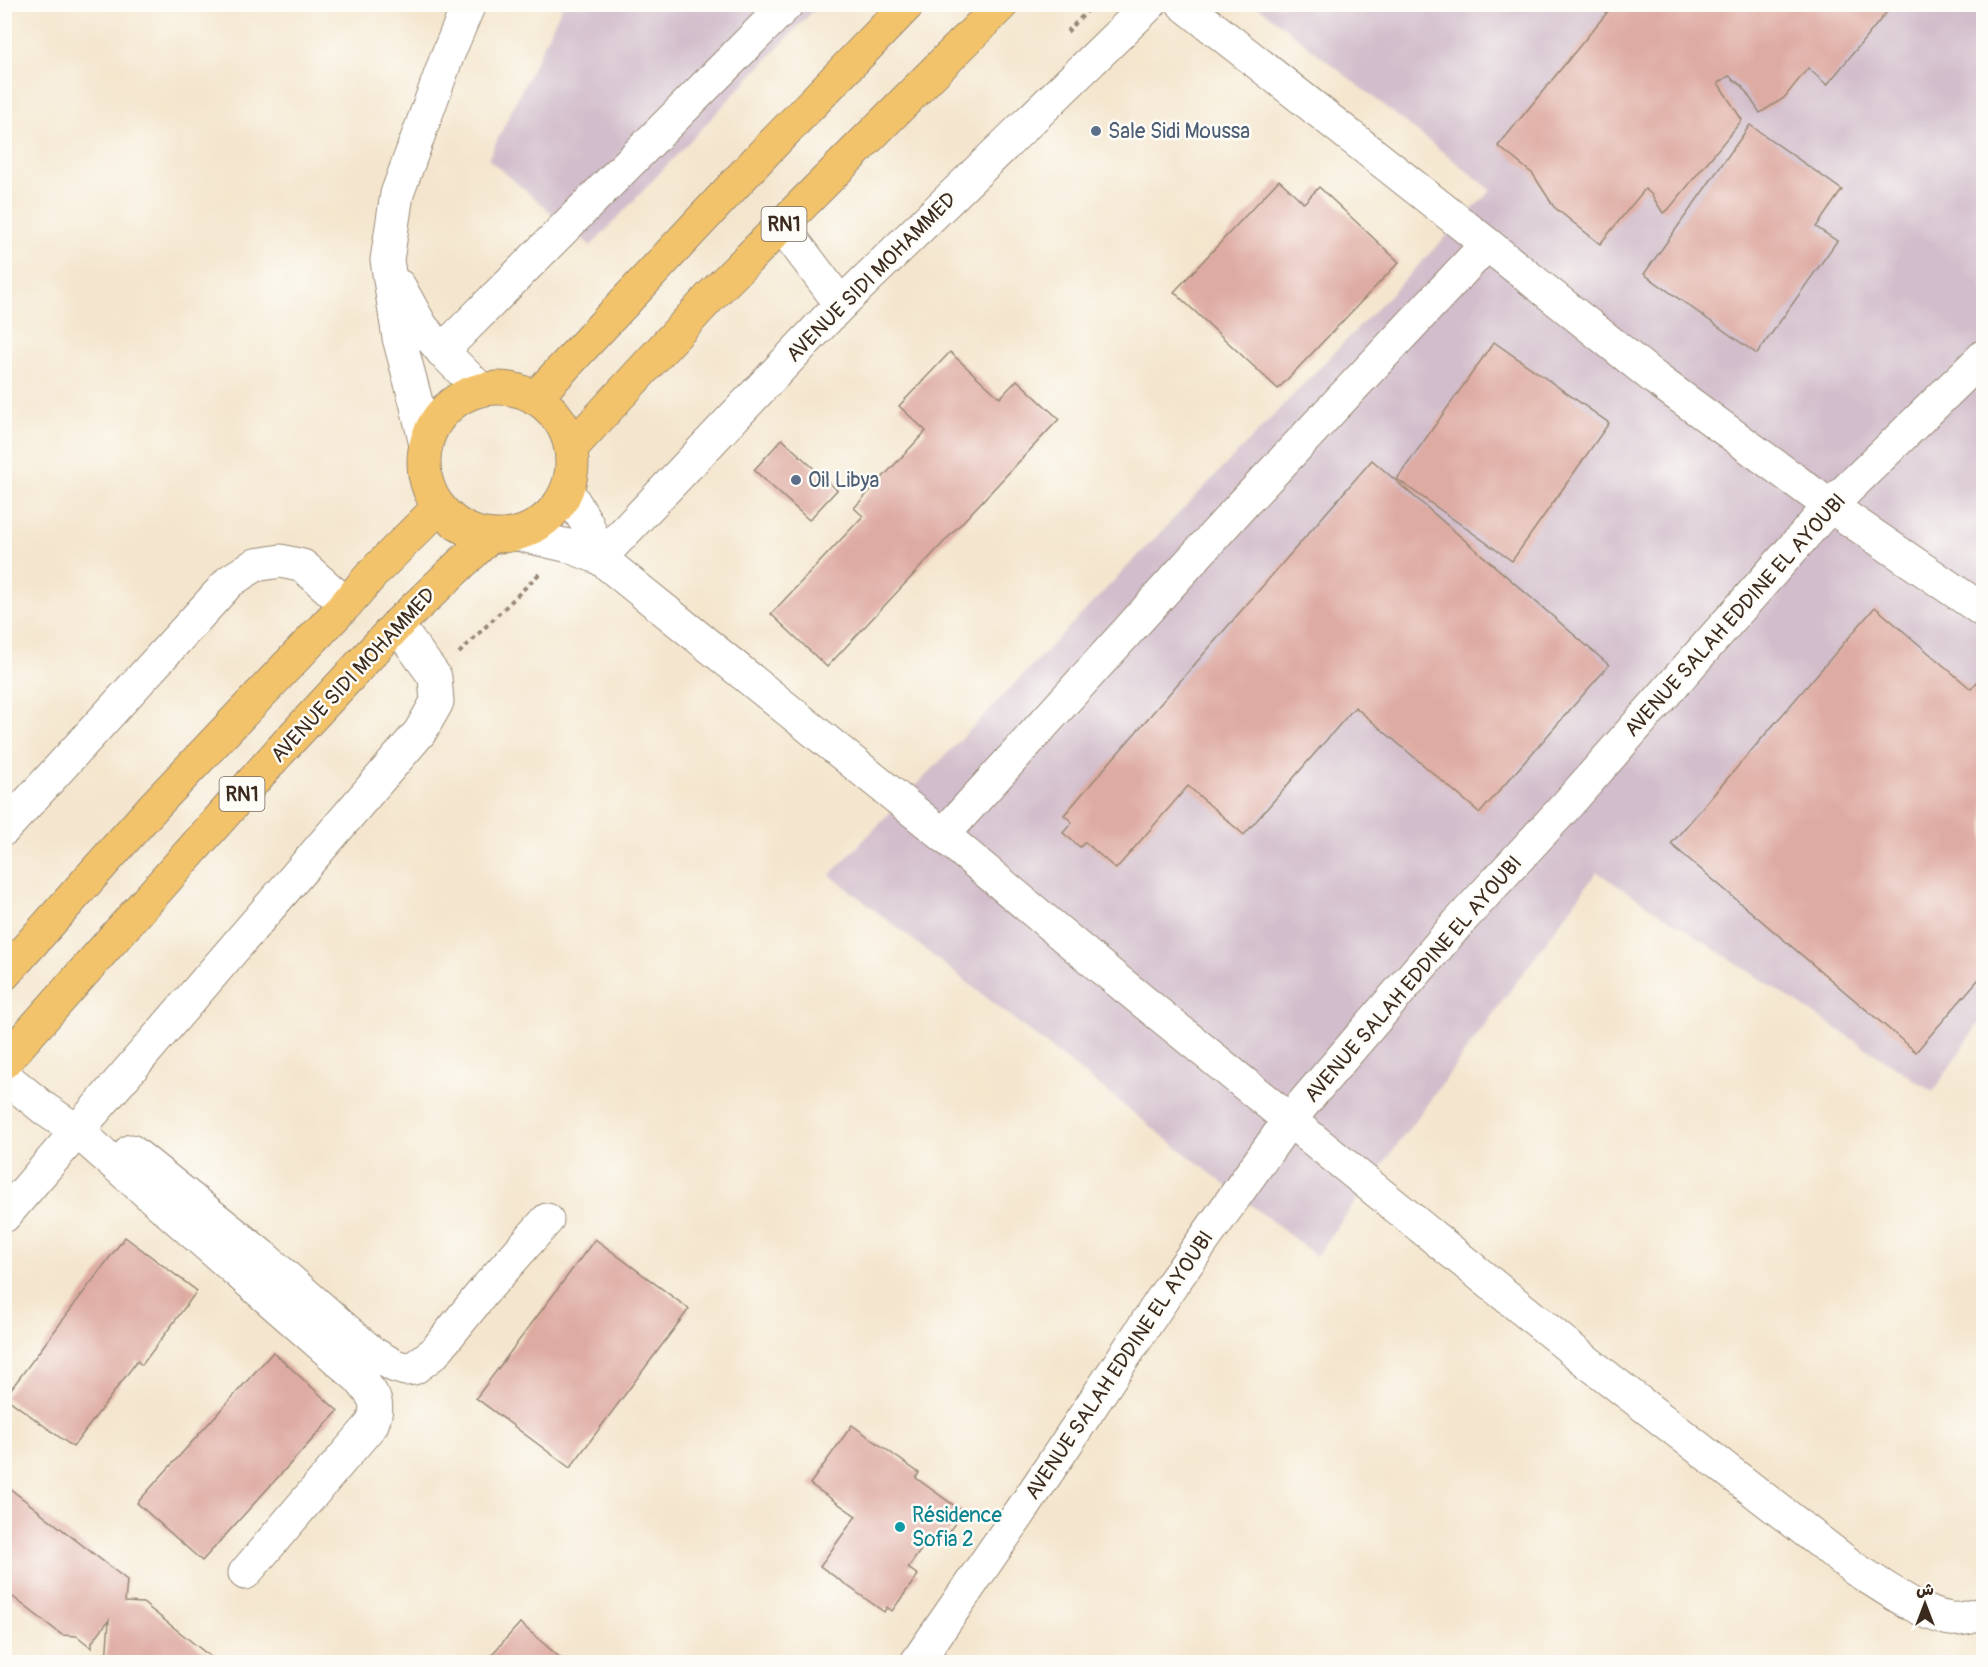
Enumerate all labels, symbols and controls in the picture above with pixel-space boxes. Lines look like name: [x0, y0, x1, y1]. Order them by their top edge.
place label: Sale Sidi Moussa: [1108, 118, 1250, 145]
marker: Sale Sidi Moussa: [1089, 124, 1103, 138]
street label: AVENUE SIDI MOHAMMED: [781, 187, 962, 368]
road number: RN1: [762, 207, 806, 241]
place label: Oil Libya: [808, 467, 879, 494]
marker: Oil Libya: [789, 473, 803, 487]
street label: AVENUE SALAH EDDINE EL AYOUBI: [1619, 488, 1852, 743]
street label: AVENUE SIDI MOHAMMED: [265, 582, 442, 769]
road number: RN1: [220, 777, 264, 811]
street label: AVENUE SALAH EDDINE EL AYOUBI: [1299, 850, 1528, 1108]
street label: AVENUE SALAH EDDINE EL AYOUBI: [1019, 1226, 1220, 1505]
place label: Résidence Sofia 2: [912, 1502, 1002, 1553]
marker: Résidence Sofia 2: [893, 1520, 907, 1534]
north arrow: [1895, 1574, 1955, 1634]
text: ش: [1916, 1580, 1934, 1600]

